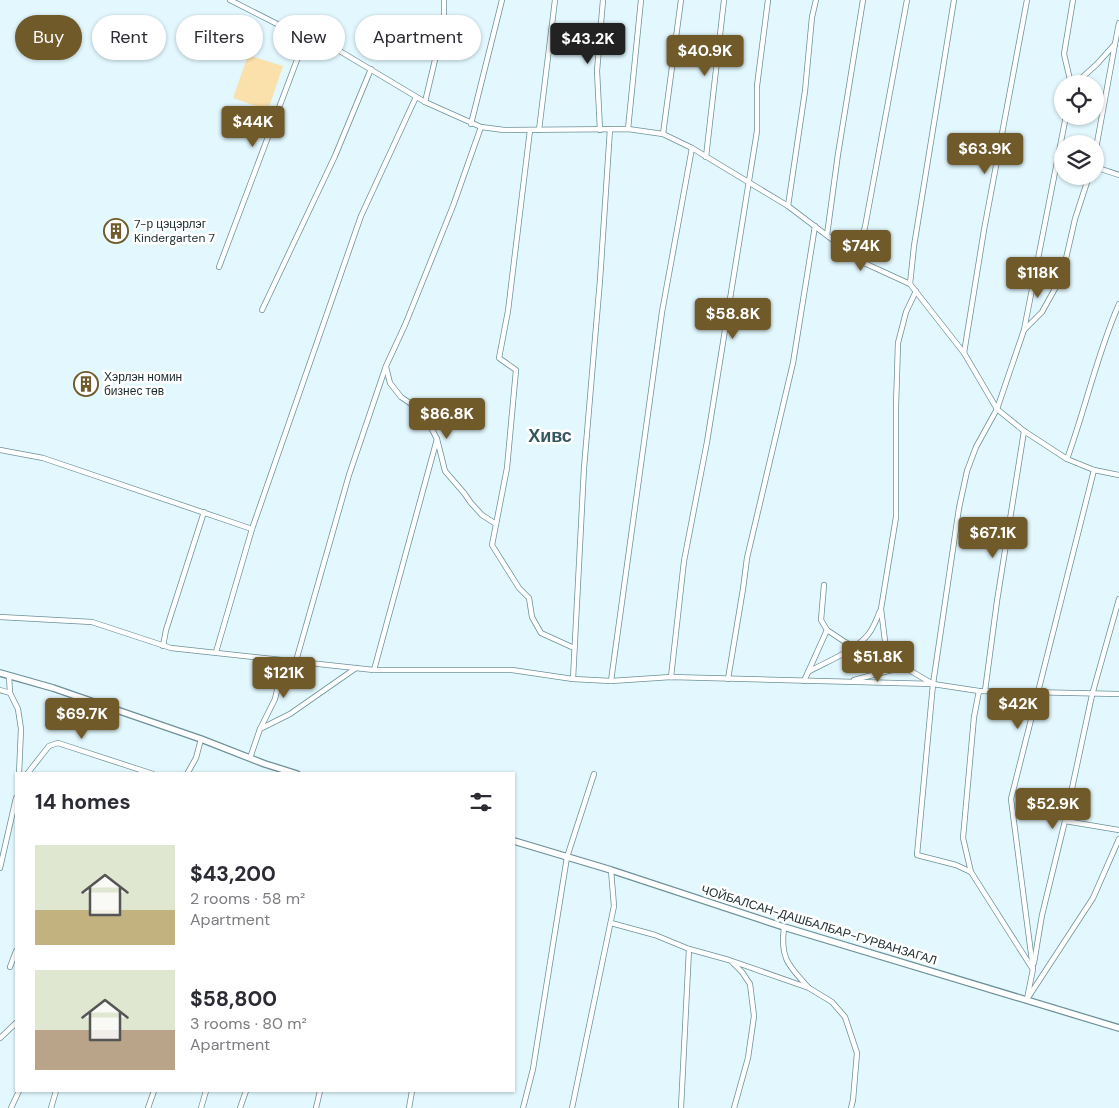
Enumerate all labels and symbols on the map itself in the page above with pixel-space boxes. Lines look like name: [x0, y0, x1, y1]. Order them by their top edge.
pin: $43.2K: [547, 22, 629, 65]
pin: $40.9K: [664, 34, 746, 77]
pin: $44K: [223, 106, 283, 148]
pin: $63.9K: [944, 132, 1026, 175]
place label: 7-р цэцэрлэг Kindergarten 7: [134, 216, 215, 246]
building icon: 7-р цэцэрлэг Kindergarten 7: [103, 218, 129, 244]
pin: $74K: [831, 230, 891, 272]
pin: $118K: [1003, 256, 1073, 299]
pin: $58.8K: [692, 298, 774, 340]
place label: Хэрлэн номин бизнес төв: [104, 369, 182, 399]
building icon: Хэрлэн номин бизнес төв: [73, 371, 99, 397]
pin: $86.8K: [406, 398, 488, 440]
district label: Хивс: [528, 424, 572, 448]
pin: $67.1K: [952, 516, 1034, 559]
pin: $51.8K: [837, 640, 919, 683]
pin: $121K: [249, 656, 319, 699]
pin: $42K: [988, 688, 1048, 730]
pin: $69.7K: [41, 698, 123, 740]
pin: $52.9K: [1012, 788, 1094, 830]
street label: ЧОЙБАЛСАН-ДАШБАЛБАР-ГУРВАНЗАГАЛ: [699, 881, 939, 969]

